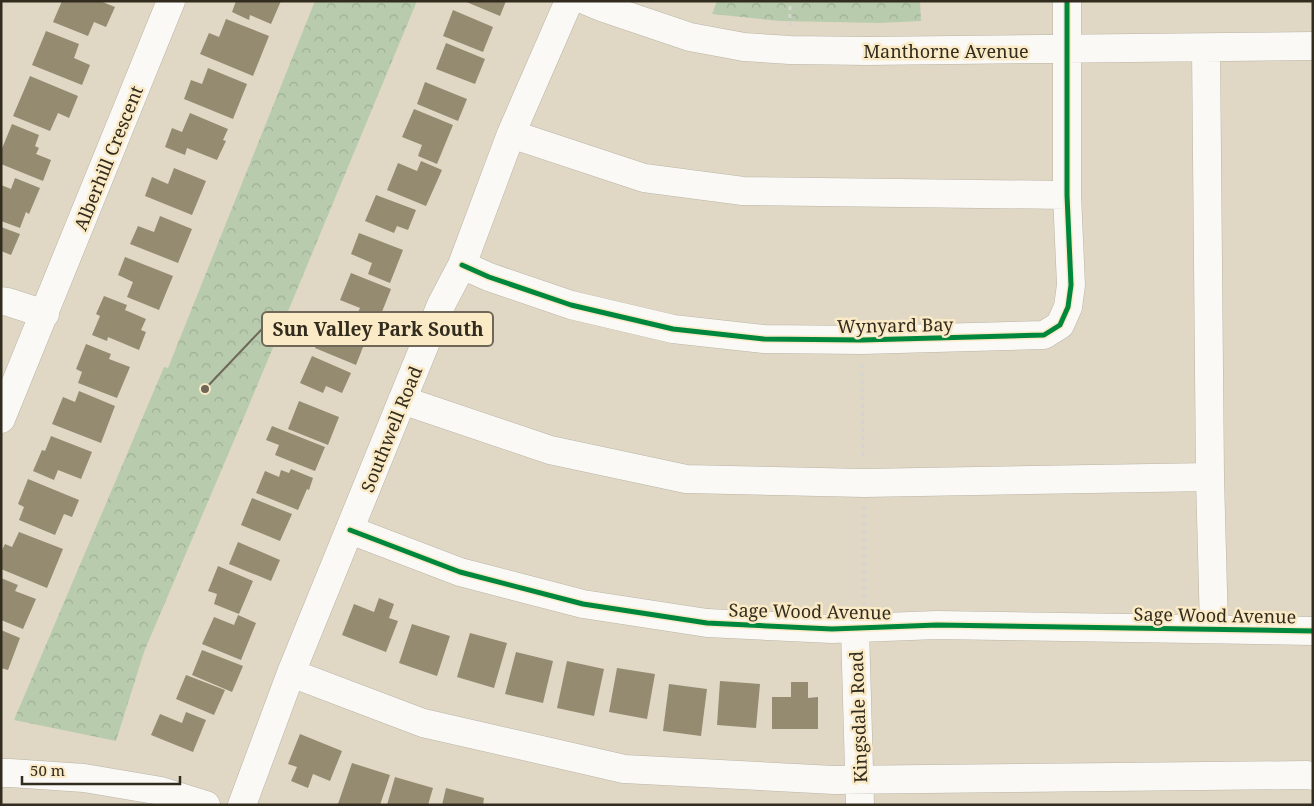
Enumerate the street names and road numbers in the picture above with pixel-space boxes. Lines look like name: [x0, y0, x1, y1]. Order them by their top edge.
street label: Manthorne Avenue: [863, 39, 1029, 63]
street label: Alberhill Crescent: [68, 82, 148, 234]
street label: Wynyard Bay: [837, 312, 954, 338]
street label: Southwell Road: [355, 362, 427, 496]
street label: Sage Wood Avenue: [729, 598, 891, 624]
street label: Sage Wood Avenue: [1134, 602, 1296, 628]
street label: Kingsdale Road: [844, 651, 872, 783]

